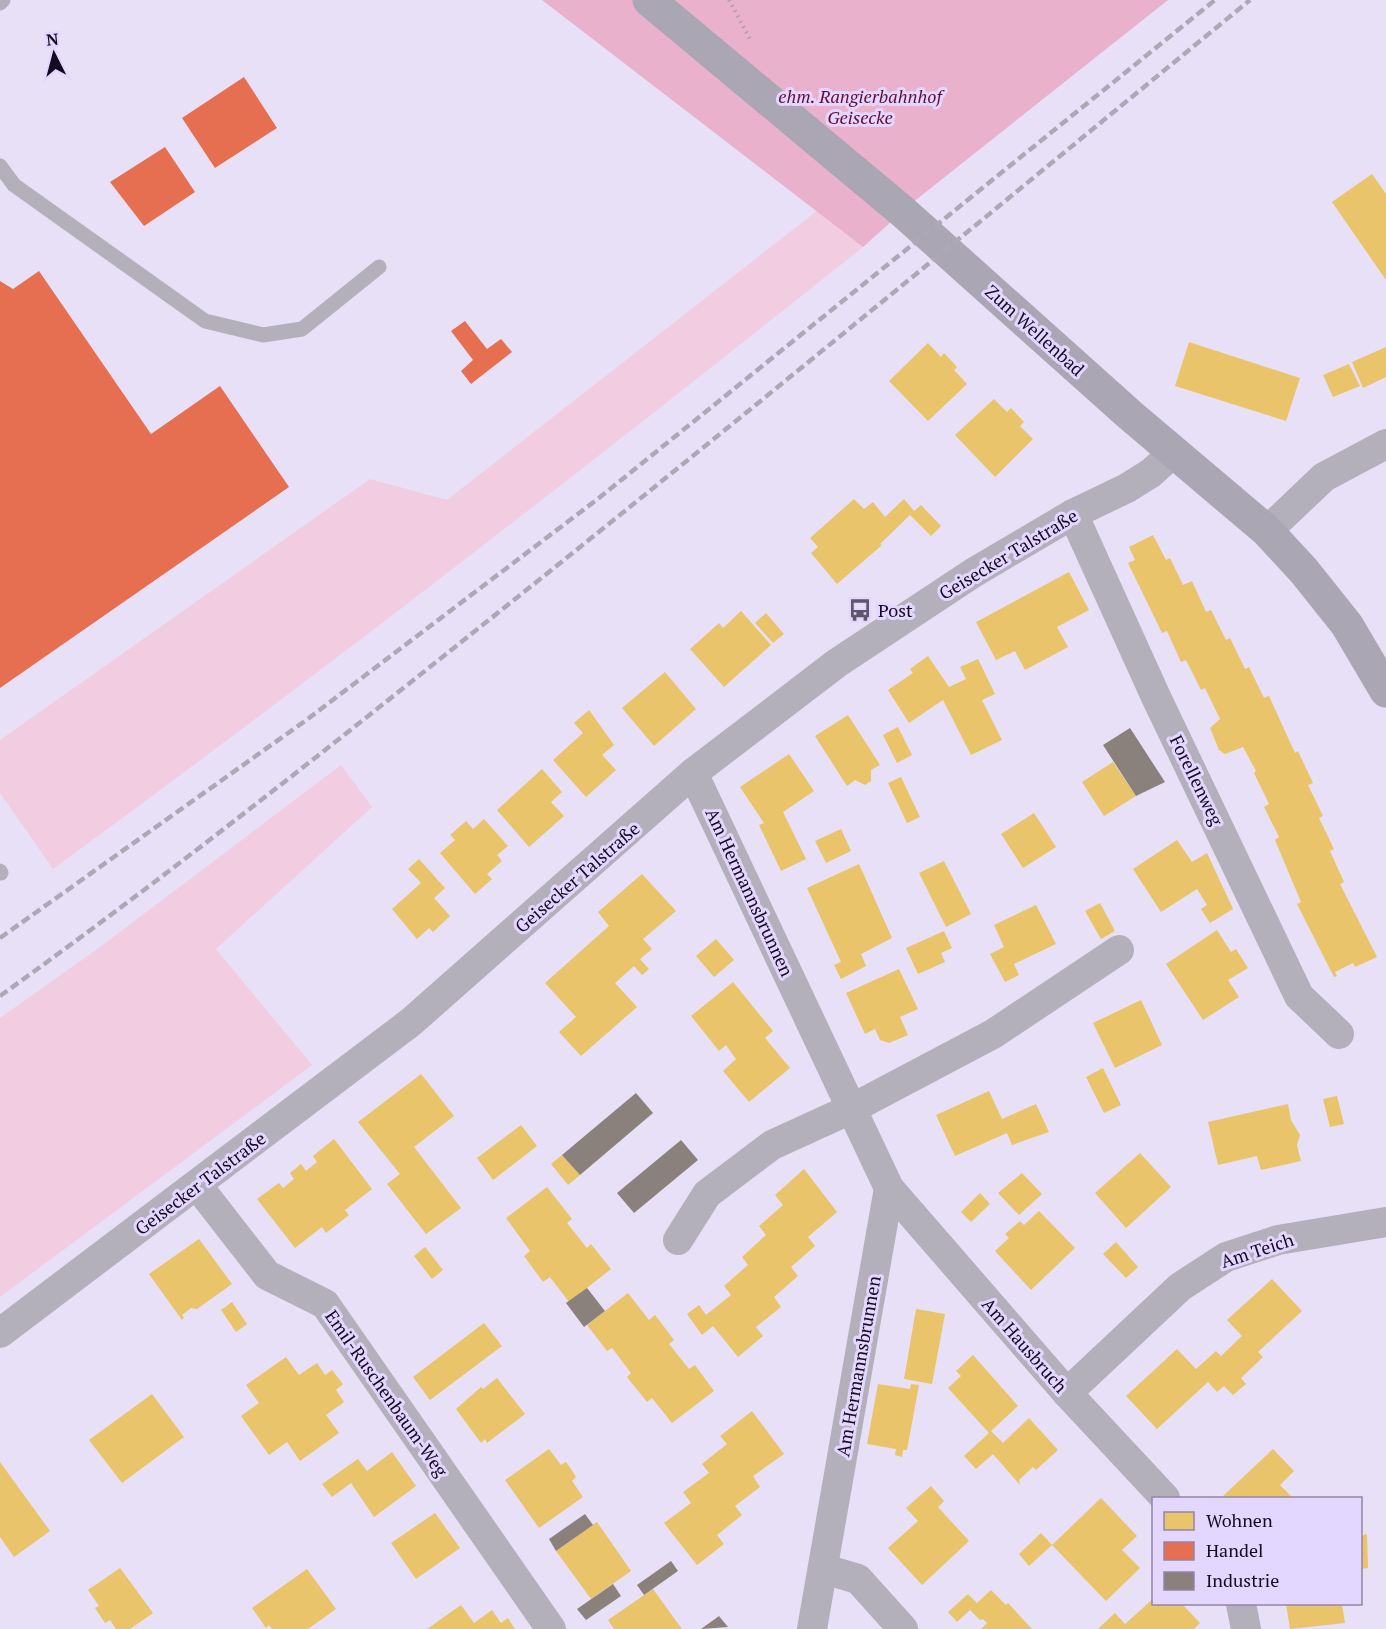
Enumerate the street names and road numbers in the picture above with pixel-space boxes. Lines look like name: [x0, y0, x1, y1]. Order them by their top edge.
street label: Zum Wellenbad: [980, 279, 1090, 381]
street label: Geisecker Talstraße: [934, 503, 1082, 605]
street label: Forellenweg: [1165, 731, 1229, 830]
street label: Am Hermannsbrunnen: [700, 804, 800, 980]
street label: Geisecker Talstraße: [510, 816, 644, 938]
street label: Geisecker Talstraße: [130, 1126, 270, 1240]
street label: Am Teich: [1217, 1227, 1297, 1273]
street label: Am Hermannsbrunnen: [830, 1273, 886, 1458]
street label: Am Hausbruch: [977, 1292, 1073, 1398]
street label: Emil-Ruschenbaum-Weg: [320, 1305, 454, 1482]

